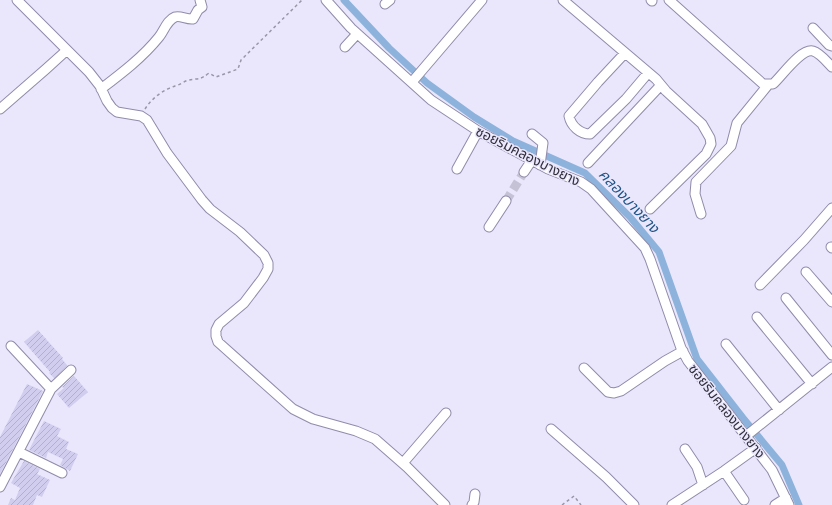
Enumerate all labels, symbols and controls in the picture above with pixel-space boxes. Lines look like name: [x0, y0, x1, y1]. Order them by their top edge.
street label: ซอยริมคลองบางยาง: [472, 124, 582, 191]
water label: คลองบางยาง: [593, 166, 663, 239]
street label: ซอยริมคลองบางยาง: [684, 361, 768, 462]

